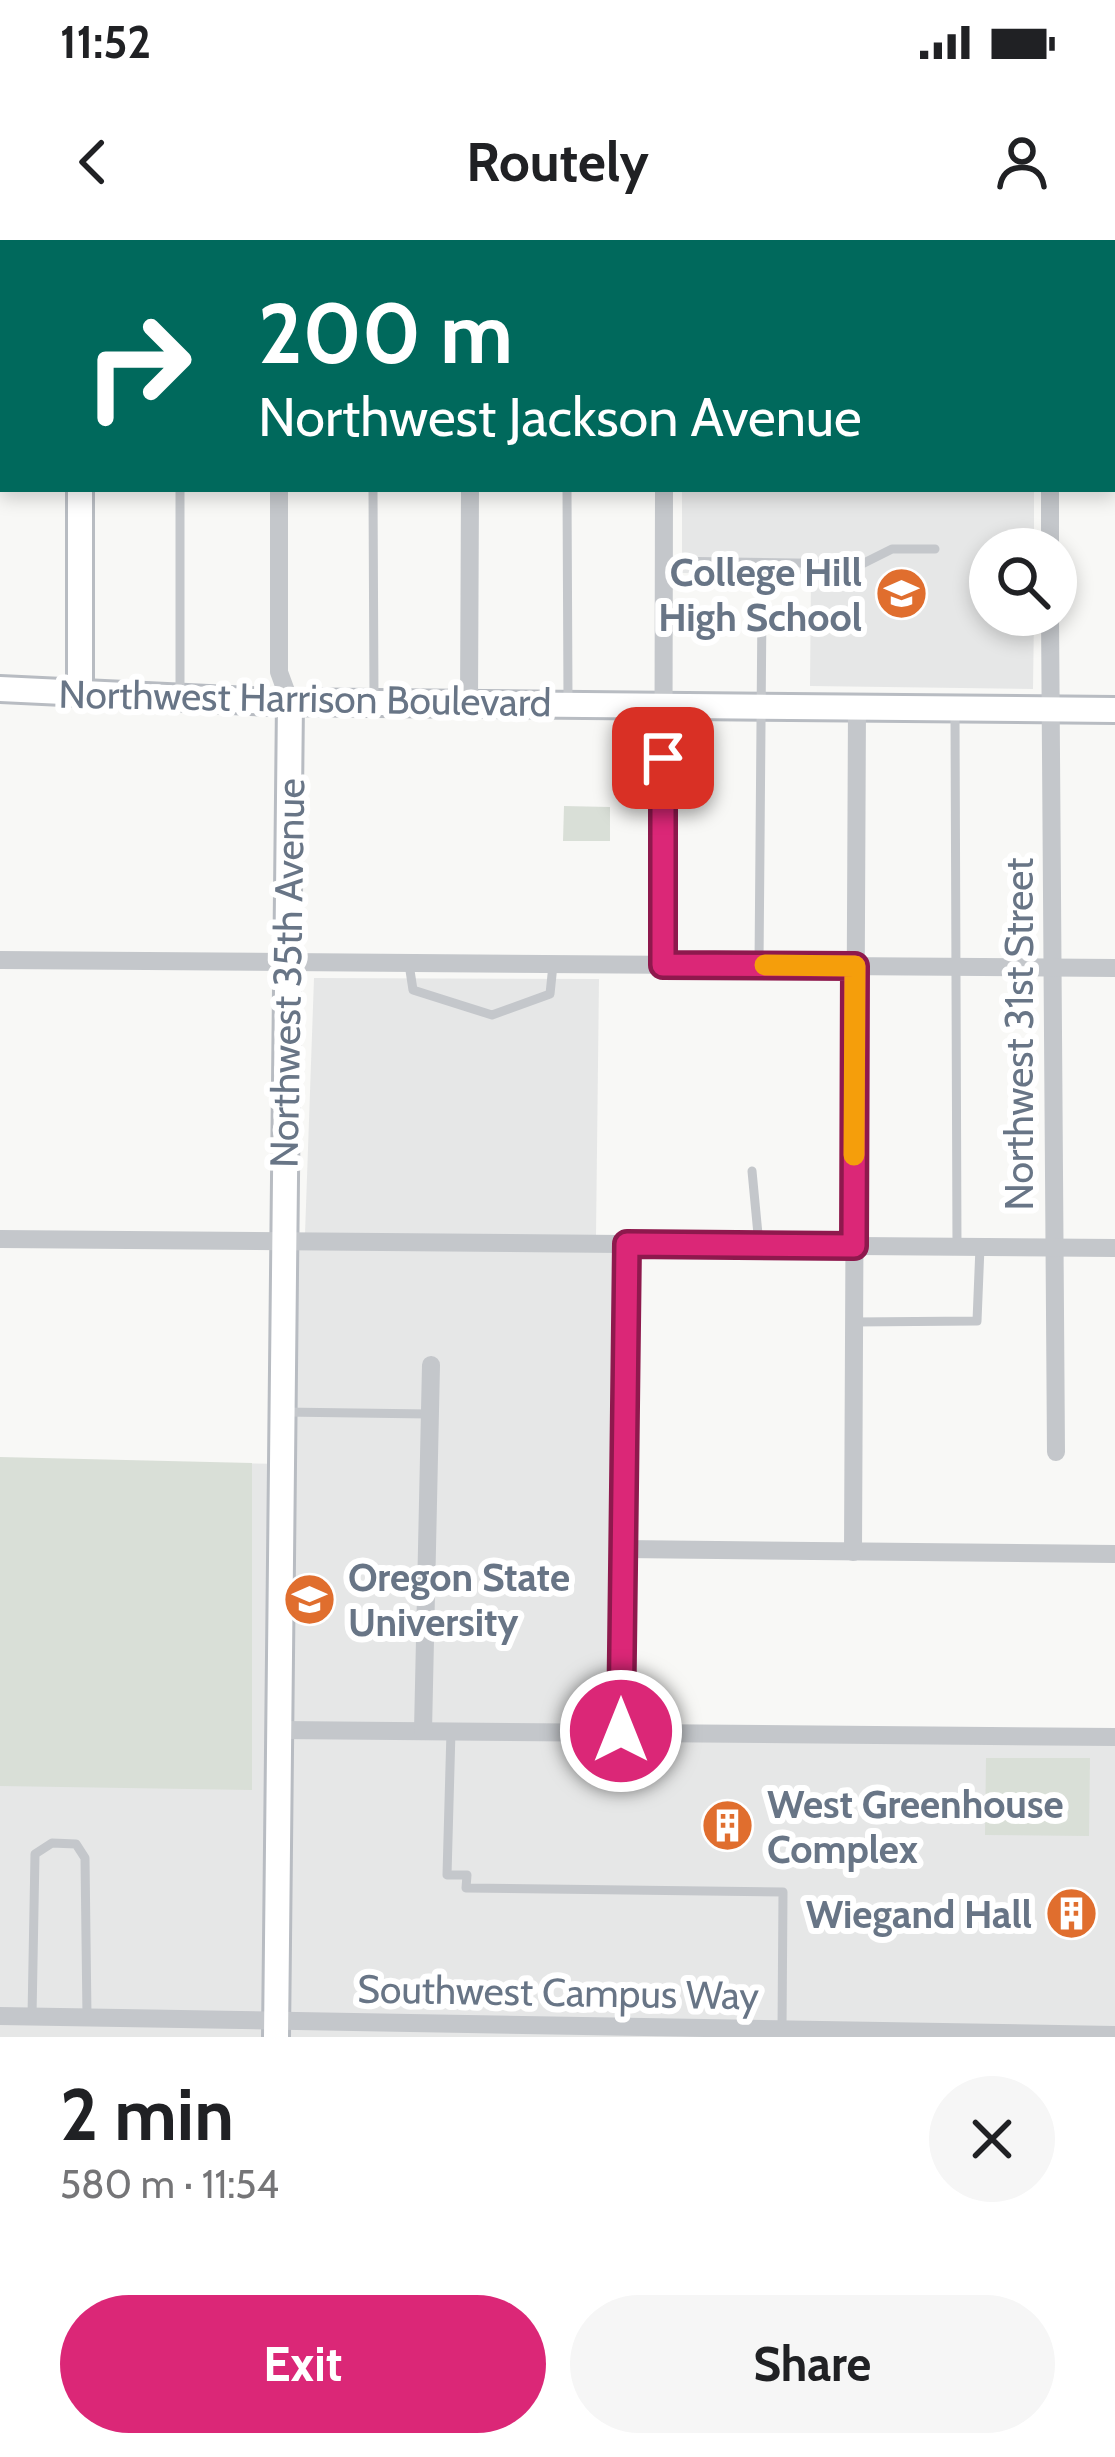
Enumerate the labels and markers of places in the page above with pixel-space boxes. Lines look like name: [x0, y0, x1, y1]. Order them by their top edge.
place label: College Hill High School: [658, 548, 862, 641]
school or university icon: College Hill High School: [873, 566, 929, 622]
pin: [612, 707, 714, 809]
place label: Oregon State University: [348, 1553, 570, 1646]
school or university icon: Oregon State University: [281, 1571, 337, 1627]
place label: West Greenhouse Complex: [767, 1780, 1063, 1873]
building icon: West Greenhouse Complex: [700, 1798, 756, 1854]
building icon: Wiegand Hall: [1043, 1886, 1099, 1942]
place label: Wiegand Hall: [806, 1890, 1032, 1938]

